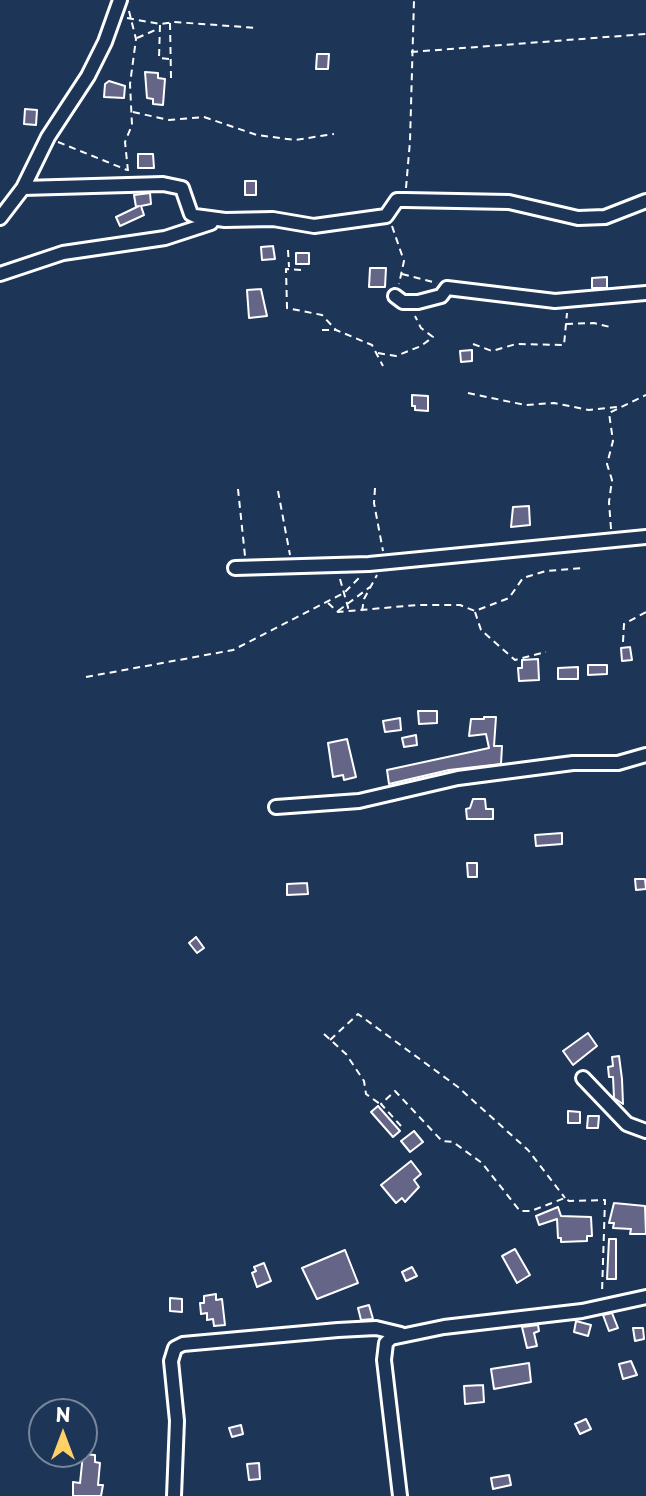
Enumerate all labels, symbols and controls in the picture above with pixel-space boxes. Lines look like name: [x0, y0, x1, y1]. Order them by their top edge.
north arrow: [28, 1398, 98, 1468]
text: N: [55, 1400, 71, 1428]

